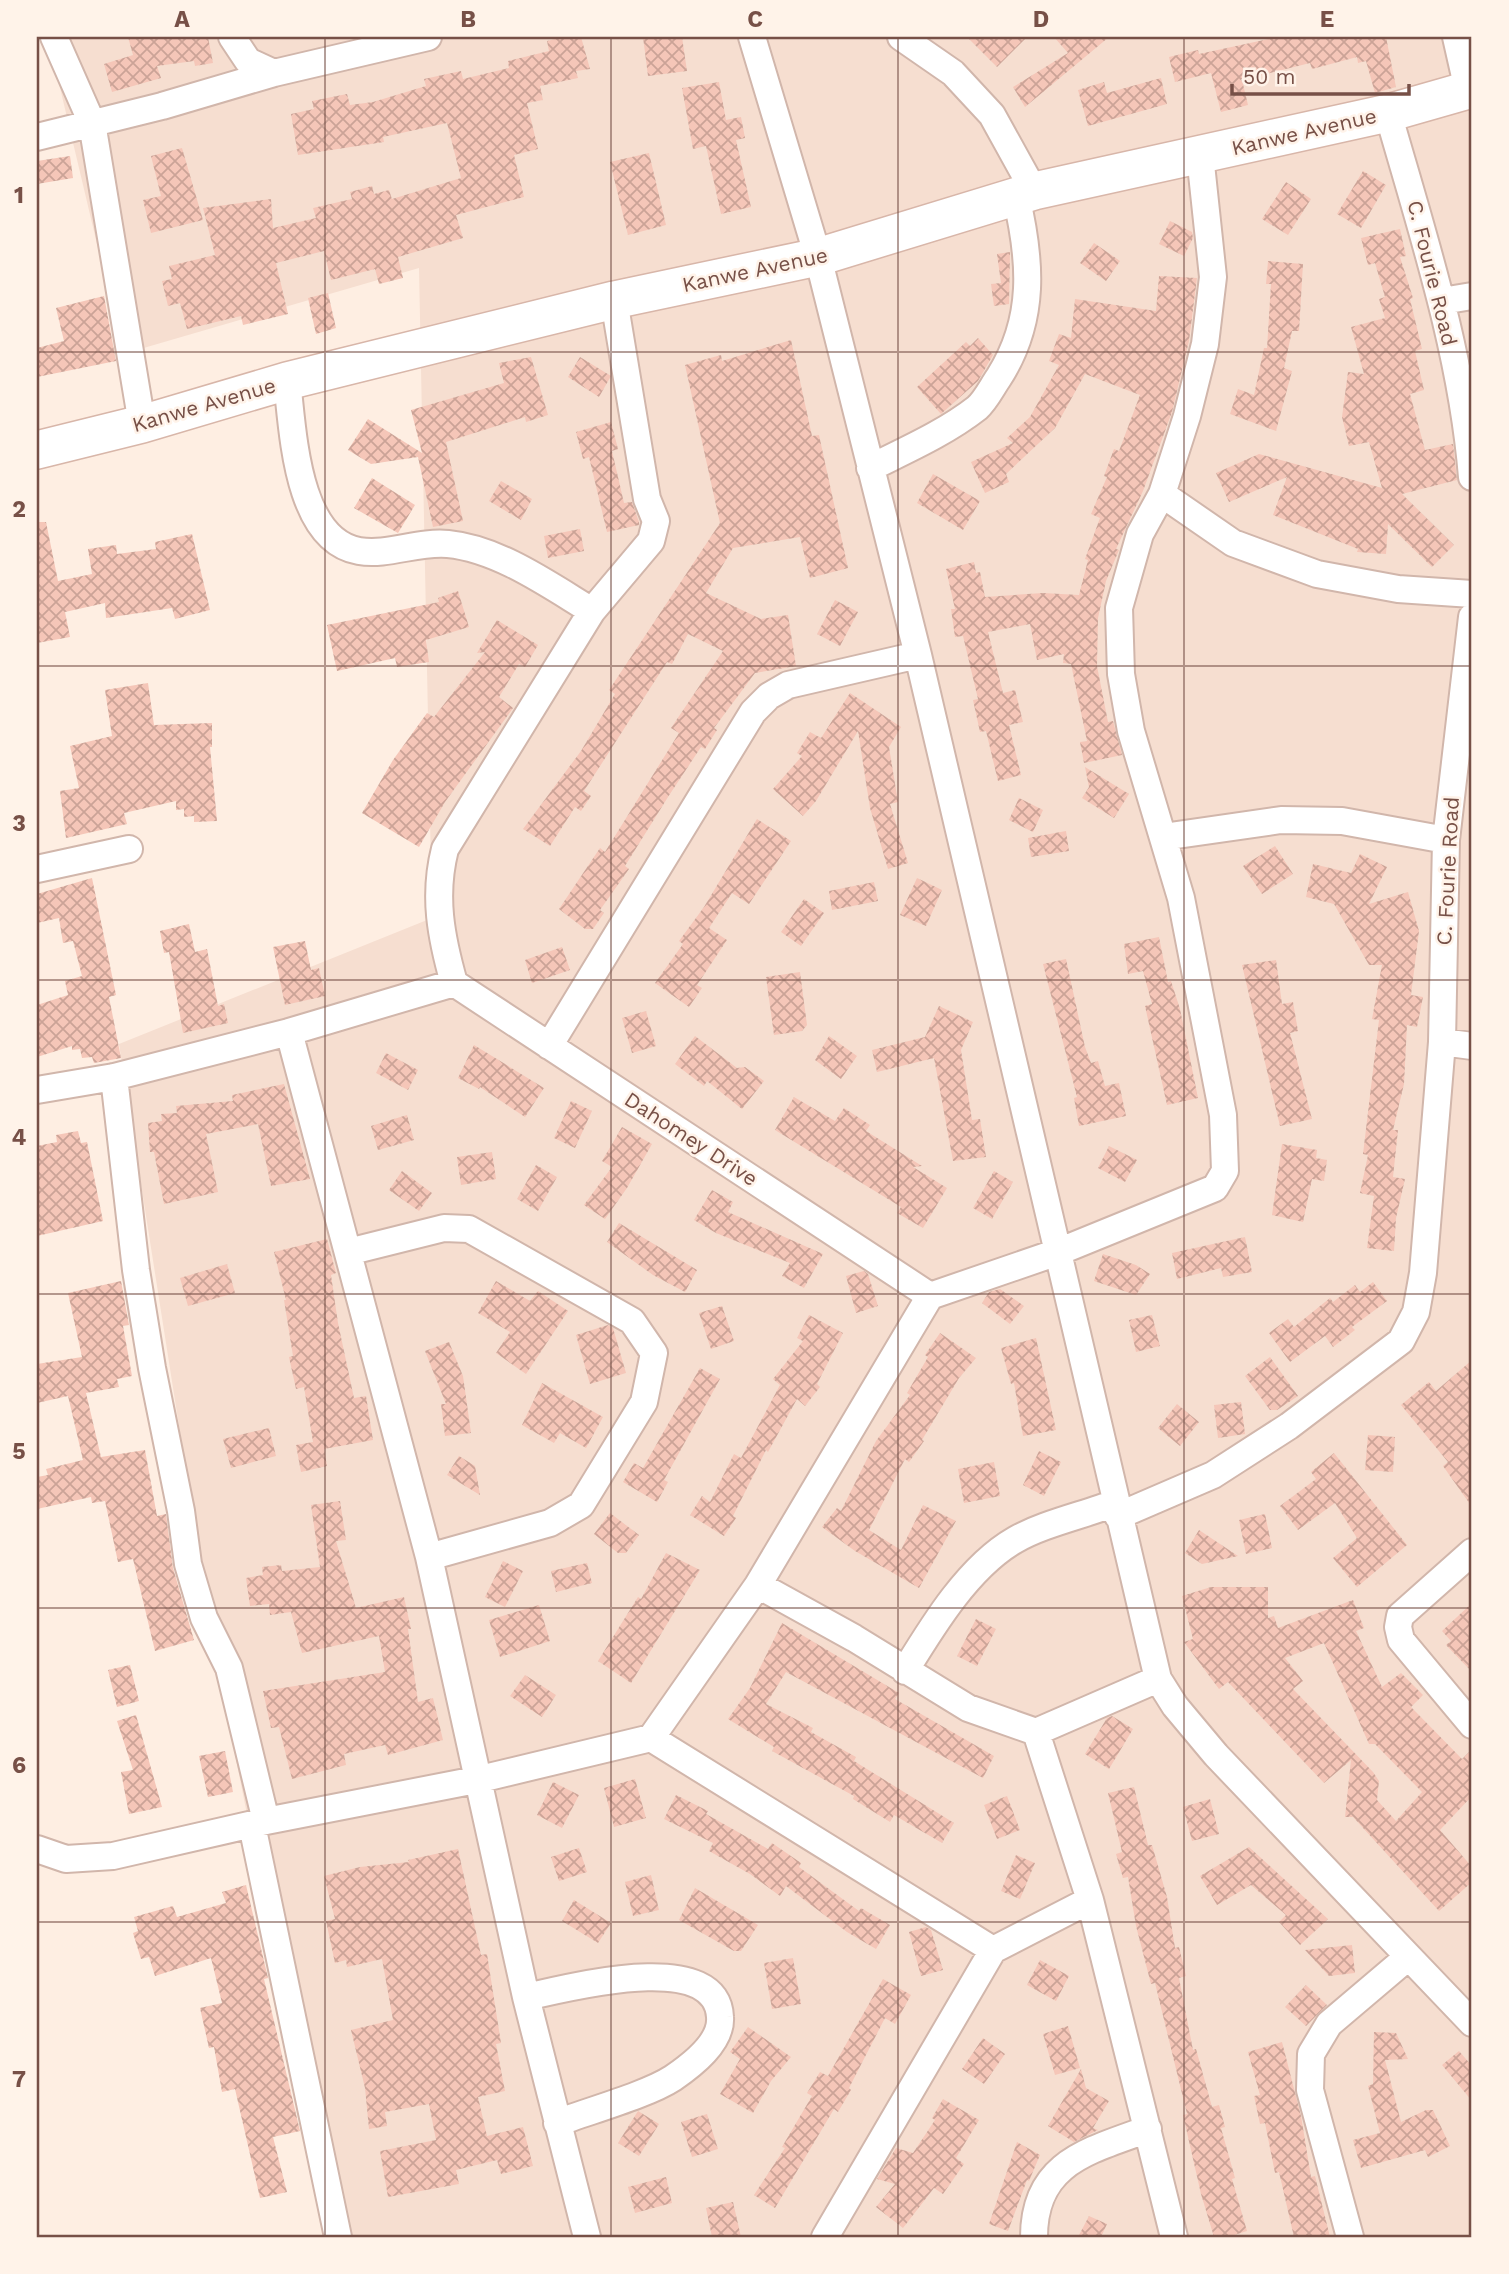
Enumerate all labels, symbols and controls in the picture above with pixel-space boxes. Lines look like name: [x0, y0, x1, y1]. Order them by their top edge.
text: A: [174, 6, 190, 33]
text: B: [460, 6, 476, 33]
text: C: [747, 6, 763, 33]
text: D: [1033, 6, 1049, 33]
text: E: [1320, 6, 1334, 33]
scale bar: [1232, 52, 1409, 96]
text: 50 m: [1243, 64, 1295, 89]
street label: Kanwe Avenue: [1229, 103, 1379, 160]
text: 1: [14, 182, 24, 209]
street label: C. Fourie Road: [1402, 198, 1463, 348]
street label: Kanwe Avenue: [680, 242, 830, 297]
street label: Kanwe Avenue: [129, 372, 279, 437]
text: 2: [12, 496, 26, 523]
street label: C. Fourie Road: [1431, 796, 1464, 946]
text: 3: [12, 810, 26, 837]
street label: Dahomey Drive: [620, 1086, 763, 1191]
text: 4: [12, 1124, 27, 1151]
text: 5: [12, 1438, 26, 1465]
text: 6: [12, 1752, 26, 1779]
text: 7: [12, 2066, 26, 2093]

